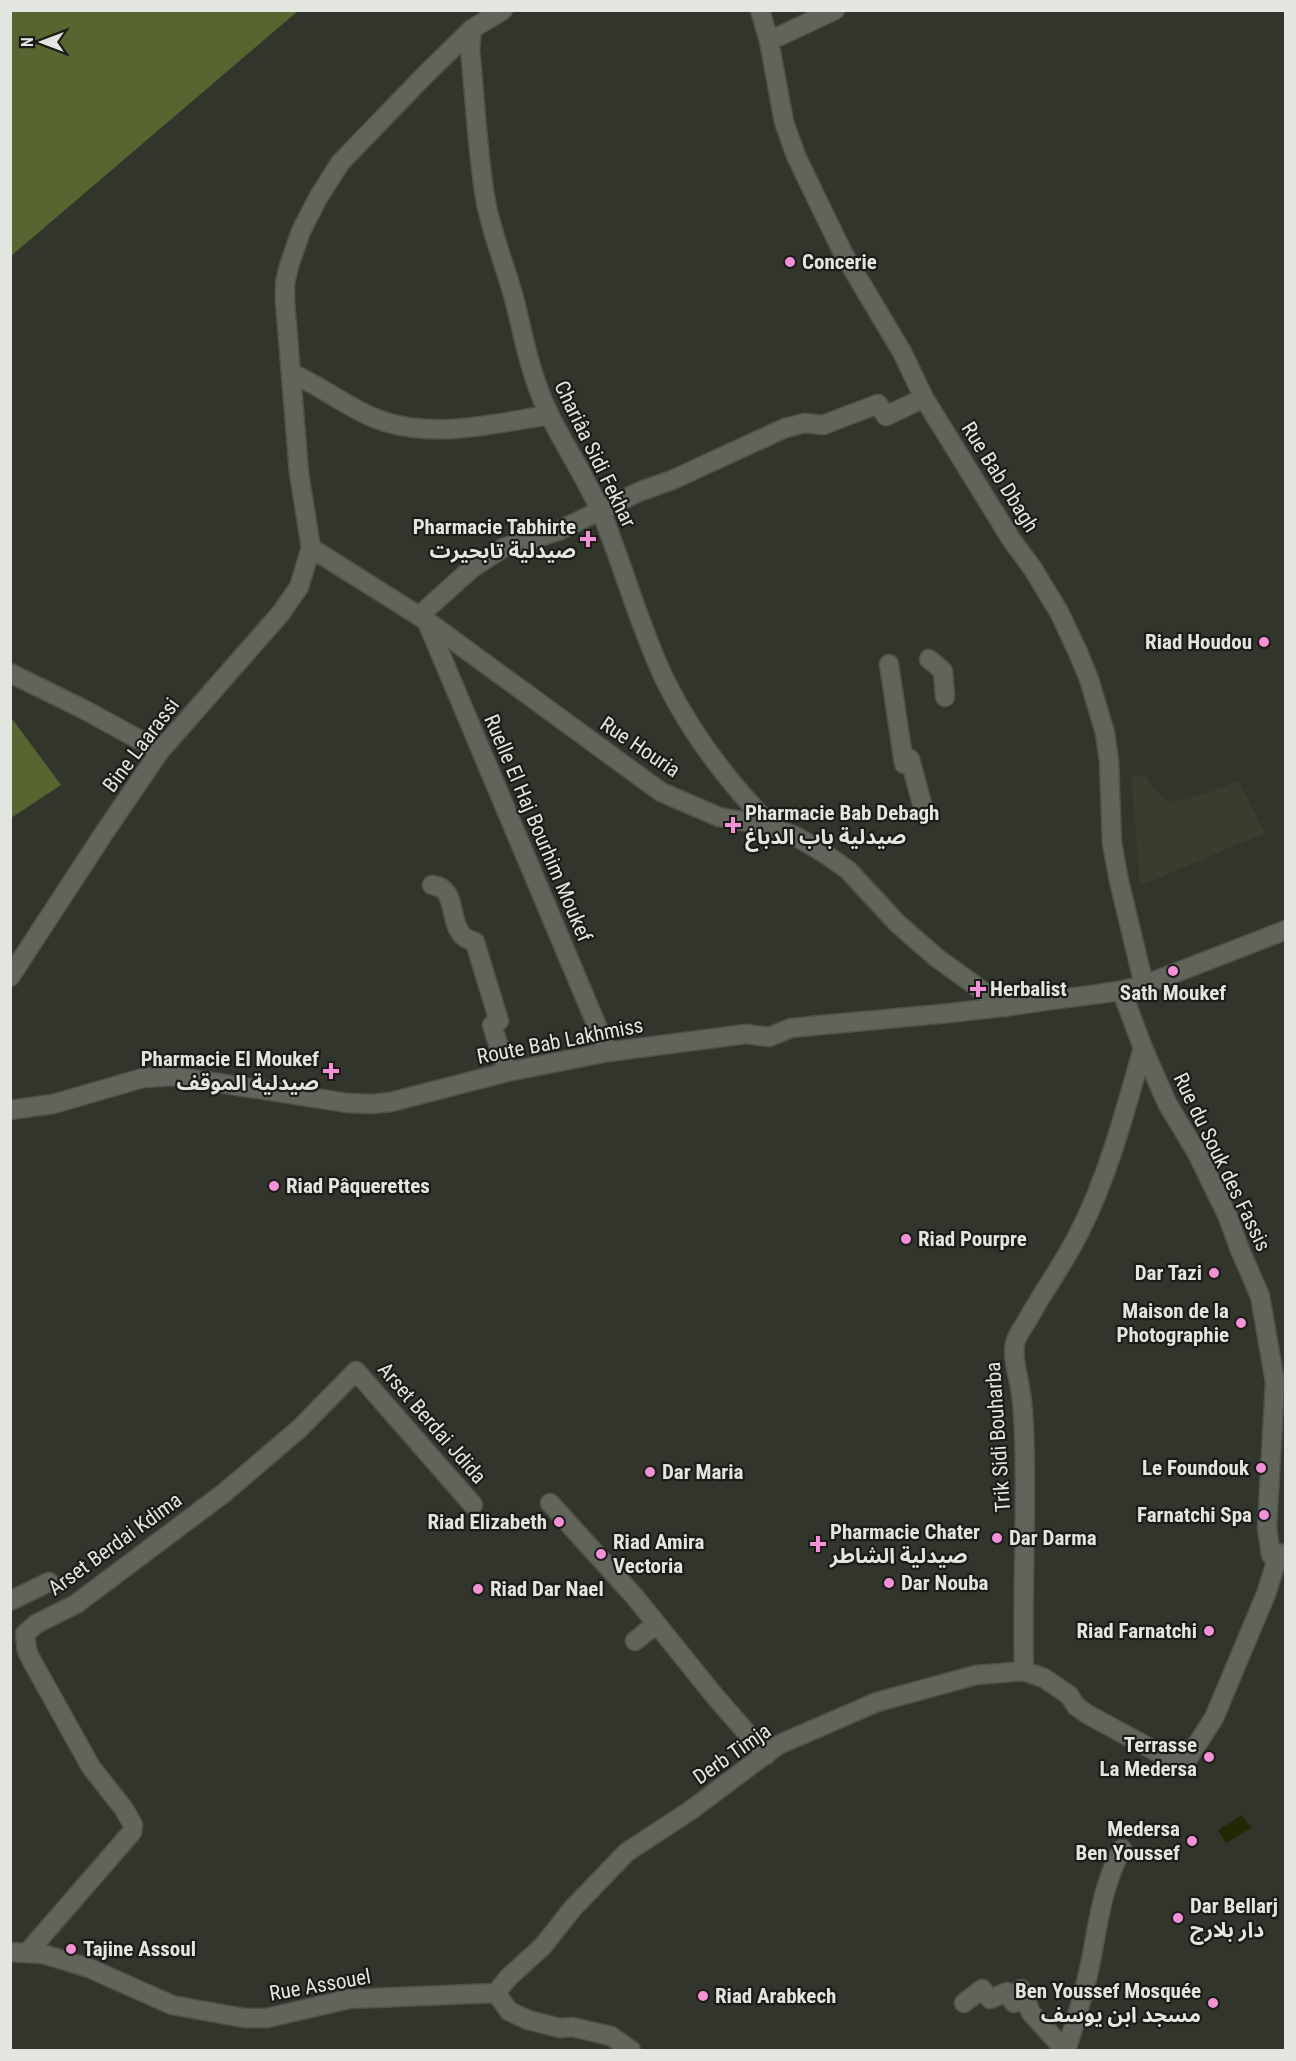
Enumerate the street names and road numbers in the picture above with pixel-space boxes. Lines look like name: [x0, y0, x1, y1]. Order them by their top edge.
street label: Chariâa Sidi Fekhar: [549, 377, 641, 531]
street label: Rue Bab Dbagh: [957, 417, 1043, 537]
street label: Bine Laarassi: [98, 693, 184, 797]
street label: Ruelle El Haj Bourhim Moukef: [479, 711, 597, 946]
street label: Rue Houria: [596, 712, 684, 782]
street label: Route Bab Lakhmiss: [475, 1013, 645, 1069]
street label: Rue du Souk des Fassis: [1168, 1069, 1276, 1255]
street label: Arset Berdai Jdida: [373, 1358, 491, 1488]
street label: Trik Sidi Bouharba: [981, 1361, 1015, 1513]
street label: Arset Berdai Kdima: [44, 1488, 186, 1600]
street label: Derb Timja: [689, 1719, 775, 1789]
street label: Rue Assouel: [267, 1964, 373, 2006]

